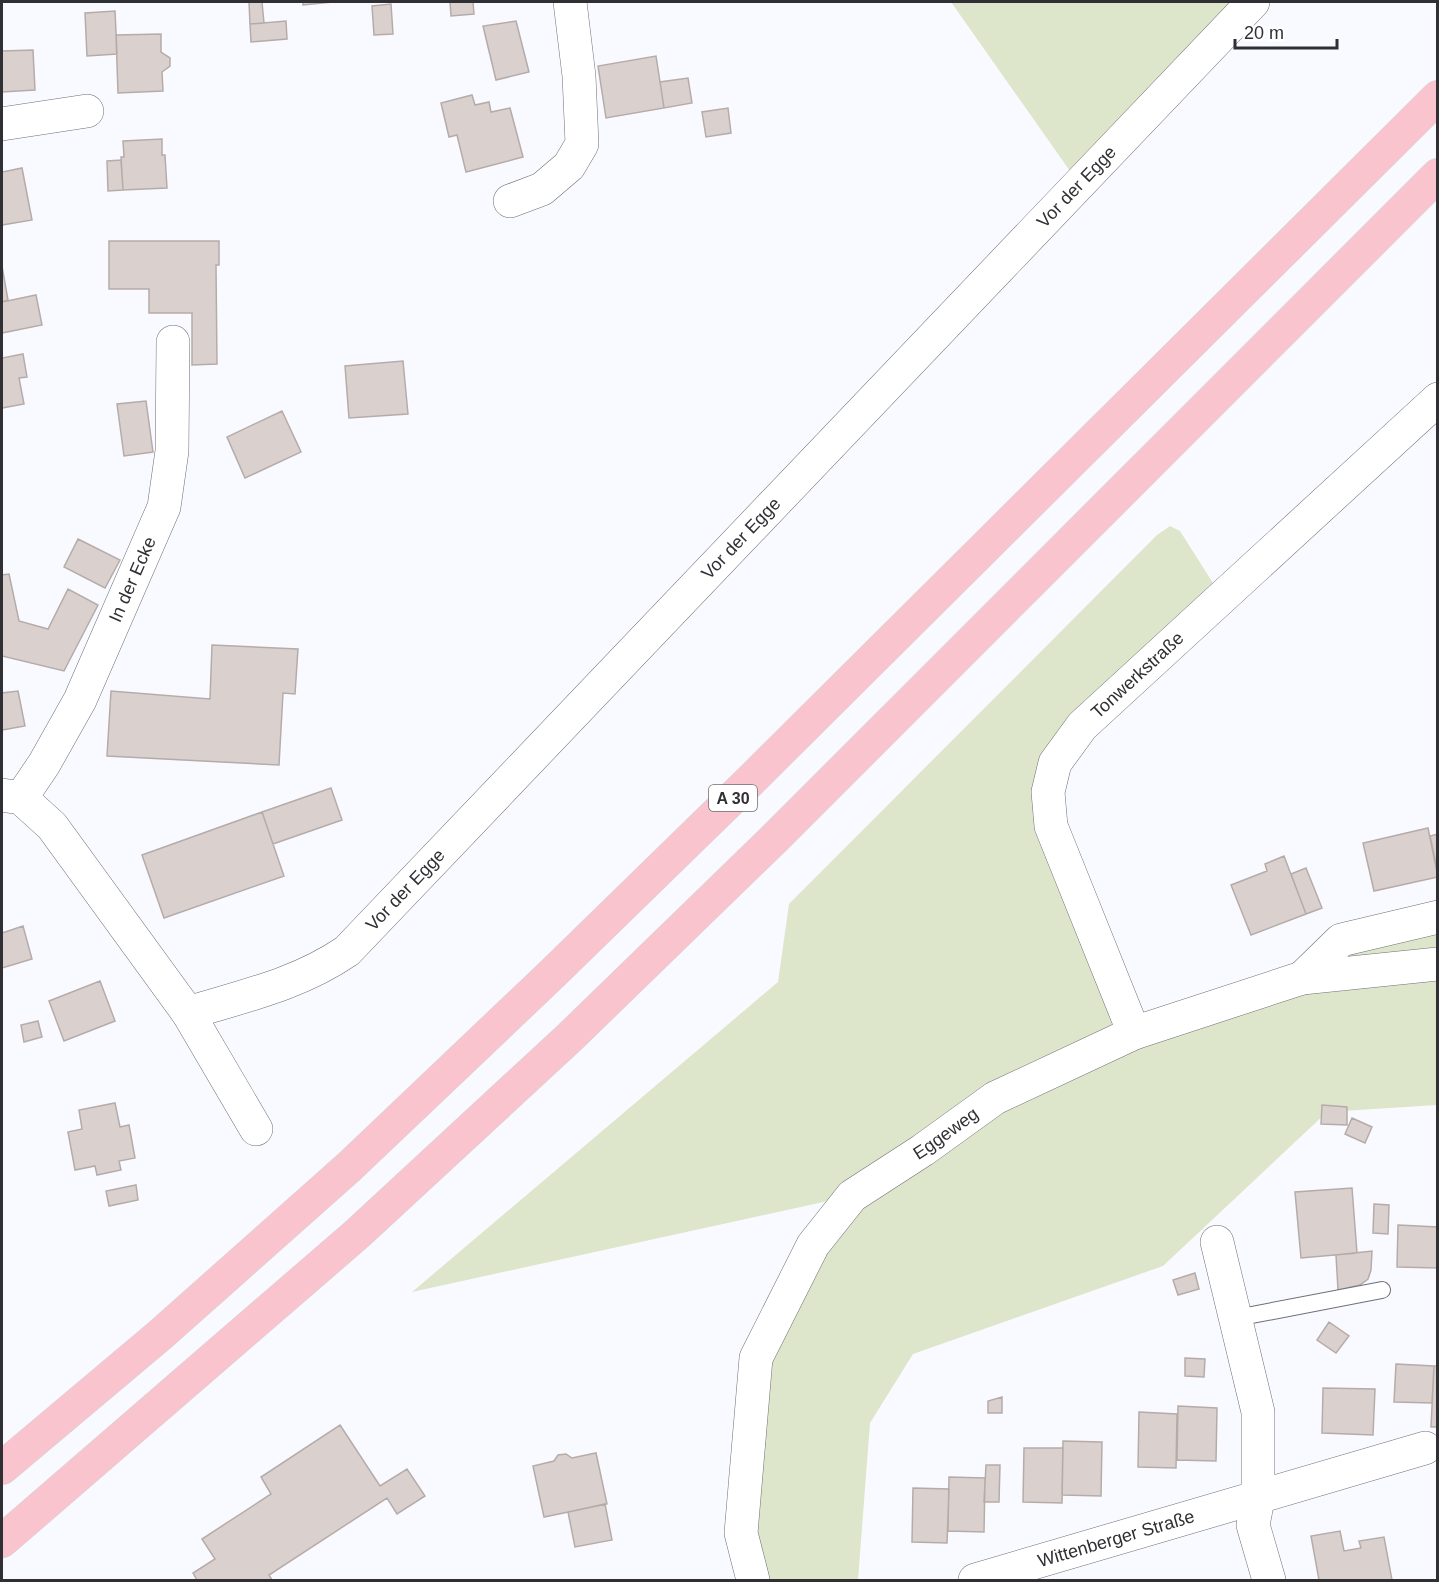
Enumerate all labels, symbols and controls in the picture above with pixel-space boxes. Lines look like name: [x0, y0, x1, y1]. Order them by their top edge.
scale bar: [1235, 12, 1337, 50]
text: 20 m: [1244, 23, 1284, 43]
street label: Vor der Egge: [1033, 142, 1120, 232]
street label: Vor der Egge: [697, 493, 785, 583]
street label: In der Ecke: [105, 534, 160, 625]
street label: Tonwerkstraße: [1087, 628, 1188, 722]
road number: A 30: [709, 785, 757, 811]
street label: Vor der Egge: [362, 845, 449, 935]
street label: Eggeweg: [910, 1103, 982, 1164]
street label: Wittenberger Straße: [1035, 1506, 1197, 1571]

